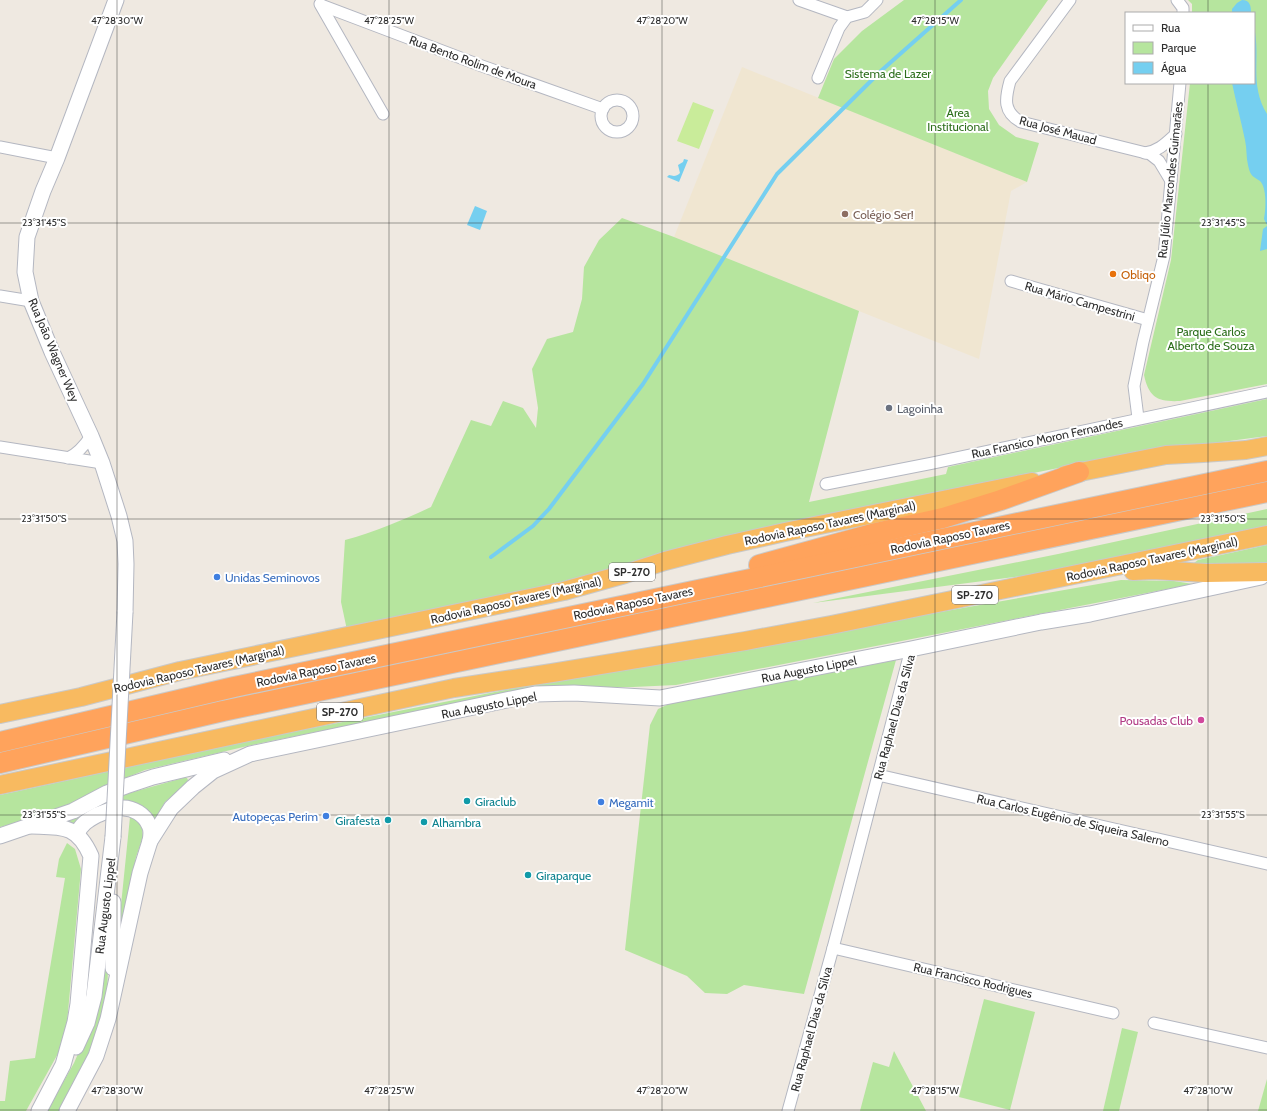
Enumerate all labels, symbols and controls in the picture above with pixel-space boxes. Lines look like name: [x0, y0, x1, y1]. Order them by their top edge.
legend: [1125, 12, 1255, 84]
text: 47°28'30"W: [91, 14, 143, 27]
text: 47°28'25"W: [364, 14, 415, 27]
text: 47°28'20"W: [636, 14, 688, 27]
text: 47°28'15"W: [911, 14, 960, 27]
text: Rua: [1161, 20, 1180, 35]
street label: Rua Bento Rolim de Moura: [407, 32, 539, 92]
text: Parque: [1161, 40, 1196, 55]
text: Água: [1161, 60, 1187, 75]
park label: Sistema de Lazer: [845, 66, 931, 81]
street label: Rua Júlio Marcondes Guimarães: [1154, 101, 1186, 259]
park label: Área Institucional: [927, 105, 989, 134]
street label: Rua José Mauad: [1018, 112, 1098, 148]
place label: Colégio Ser!: [853, 207, 914, 222]
marker: Colégio Ser!: [840, 209, 850, 219]
text: 23°31'45"S: [22, 216, 66, 229]
text: 23°31'45"S: [1201, 216, 1245, 229]
place label: Obliqo: [1121, 267, 1156, 282]
marker: Obliqo: [1108, 269, 1118, 279]
street label: Rua Mário Campestrini: [1023, 278, 1137, 324]
street label: Rua João Wagner Wey: [25, 296, 83, 404]
park label: Parque Carlos Alberto de Souza: [1168, 324, 1255, 353]
place label: Lagoinha: [897, 401, 943, 416]
marker: Lagoinha: [884, 403, 894, 413]
street label: Rua Fransico Moron Fernandes: [970, 415, 1124, 461]
street label: Rodovia Raposo Tavares (Marginal): [743, 497, 917, 549]
text: 23°31'50"S: [21, 512, 67, 525]
text: 23°31'50"S: [1200, 512, 1246, 525]
street label: Rodovia Raposo Tavares: [889, 517, 1011, 557]
street label: Rodovia Raposo Tavares (Marginal): [1065, 533, 1239, 585]
road number: SP-270: [609, 563, 655, 581]
place label: Unidas Seminovos: [225, 570, 320, 585]
marker: Unidas Seminovos: [212, 572, 222, 582]
street label: Rodovia Raposo Tavares (Marginal): [429, 573, 603, 627]
street label: Rodovia Raposo Tavares: [572, 583, 694, 623]
road number: SP-270: [952, 586, 998, 604]
street label: Rodovia Raposo Tavares (Marginal): [112, 642, 286, 696]
street label: Rodovia Raposo Tavares: [255, 650, 377, 690]
street label: Rua Augusto Lippel: [760, 652, 858, 686]
street label: Rua Raphael Dias da Silva: [870, 653, 918, 781]
street label: Rua Augusto Lippel: [440, 688, 538, 722]
road number: SP-270: [317, 703, 363, 721]
place label: Pousadas Club: [1119, 713, 1193, 728]
marker: Pousadas Club: [1196, 715, 1206, 725]
street label: Rua Carlos Eugênio de Siqueira Salerno: [975, 791, 1171, 850]
place label: Giraclub: [475, 794, 517, 809]
place label: Megamit: [609, 795, 654, 810]
marker: Giraclub: [462, 796, 472, 806]
marker: Megamit: [596, 797, 606, 807]
text: 23°31'55"S: [22, 808, 66, 821]
text: 23°31'55"S: [1201, 808, 1245, 821]
place label: Autopeças Perim: [232, 809, 318, 824]
marker: Autopeças Perim: [321, 811, 331, 821]
place label: Girafesta: [335, 813, 380, 828]
marker: Girafesta: [383, 815, 393, 825]
place label: Alhambra: [432, 815, 481, 830]
marker: Alhambra: [419, 817, 429, 827]
street label: Rua Augusto Lippel: [92, 857, 118, 955]
place label: Giraparque: [536, 868, 591, 883]
marker: Giraparque: [523, 870, 533, 880]
street label: Rua Francisco Rodrigues: [912, 959, 1034, 1001]
street label: Rua Raphael Dias da Silva: [787, 965, 835, 1093]
text: 47°28'30"W: [91, 1084, 143, 1097]
text: 47°28'25"W: [364, 1084, 415, 1097]
text: 47°28'20"W: [636, 1084, 688, 1097]
text: 47°28'15"W: [911, 1084, 960, 1097]
text: 47°28'10"W: [1183, 1084, 1233, 1097]

